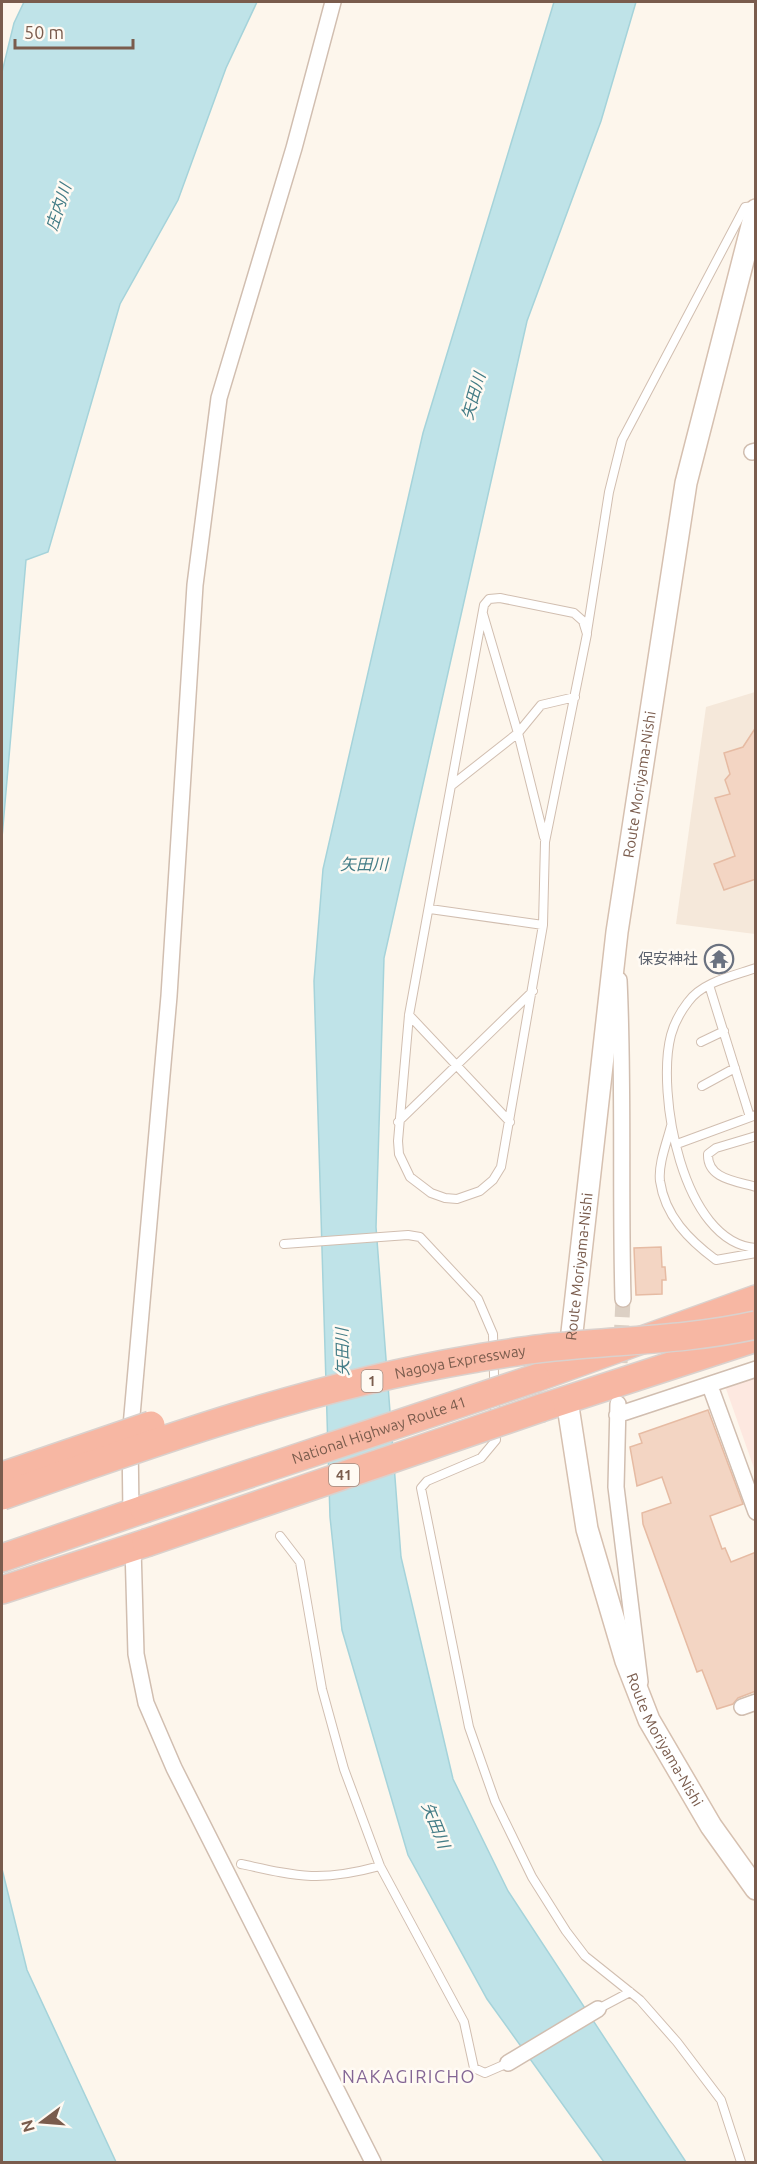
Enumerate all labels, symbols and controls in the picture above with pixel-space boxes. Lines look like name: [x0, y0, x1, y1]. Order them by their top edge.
scale bar: [15, 12, 134, 50]
text: 50 m: [24, 22, 64, 42]
water label: 庄内川: [42, 179, 75, 233]
water label: 矢田川: [458, 369, 489, 422]
street label: Route Moriyama-Nishi: [620, 710, 659, 859]
water label: 矢田川: [340, 855, 390, 873]
temple icon: 保安神社: [703, 943, 735, 975]
place label: 保安神社: [638, 950, 698, 967]
street label: Route Moriyama-Nishi: [562, 1192, 596, 1341]
water label: 矢田川: [333, 1326, 351, 1376]
street label: Nagoya Expressway: [393, 1342, 527, 1382]
road number: 1: [362, 1370, 382, 1392]
street label: National Highway Route 41: [290, 1393, 469, 1467]
road number: 41: [329, 1464, 359, 1486]
street label: Route Moriyama-Nishi: [623, 1670, 707, 1809]
water label: 矢田川: [419, 1799, 454, 1852]
district label: NAKAGIRICHO: [342, 2066, 476, 2086]
north arrow: [12, 2092, 72, 2152]
text: N: [17, 2118, 38, 2134]

